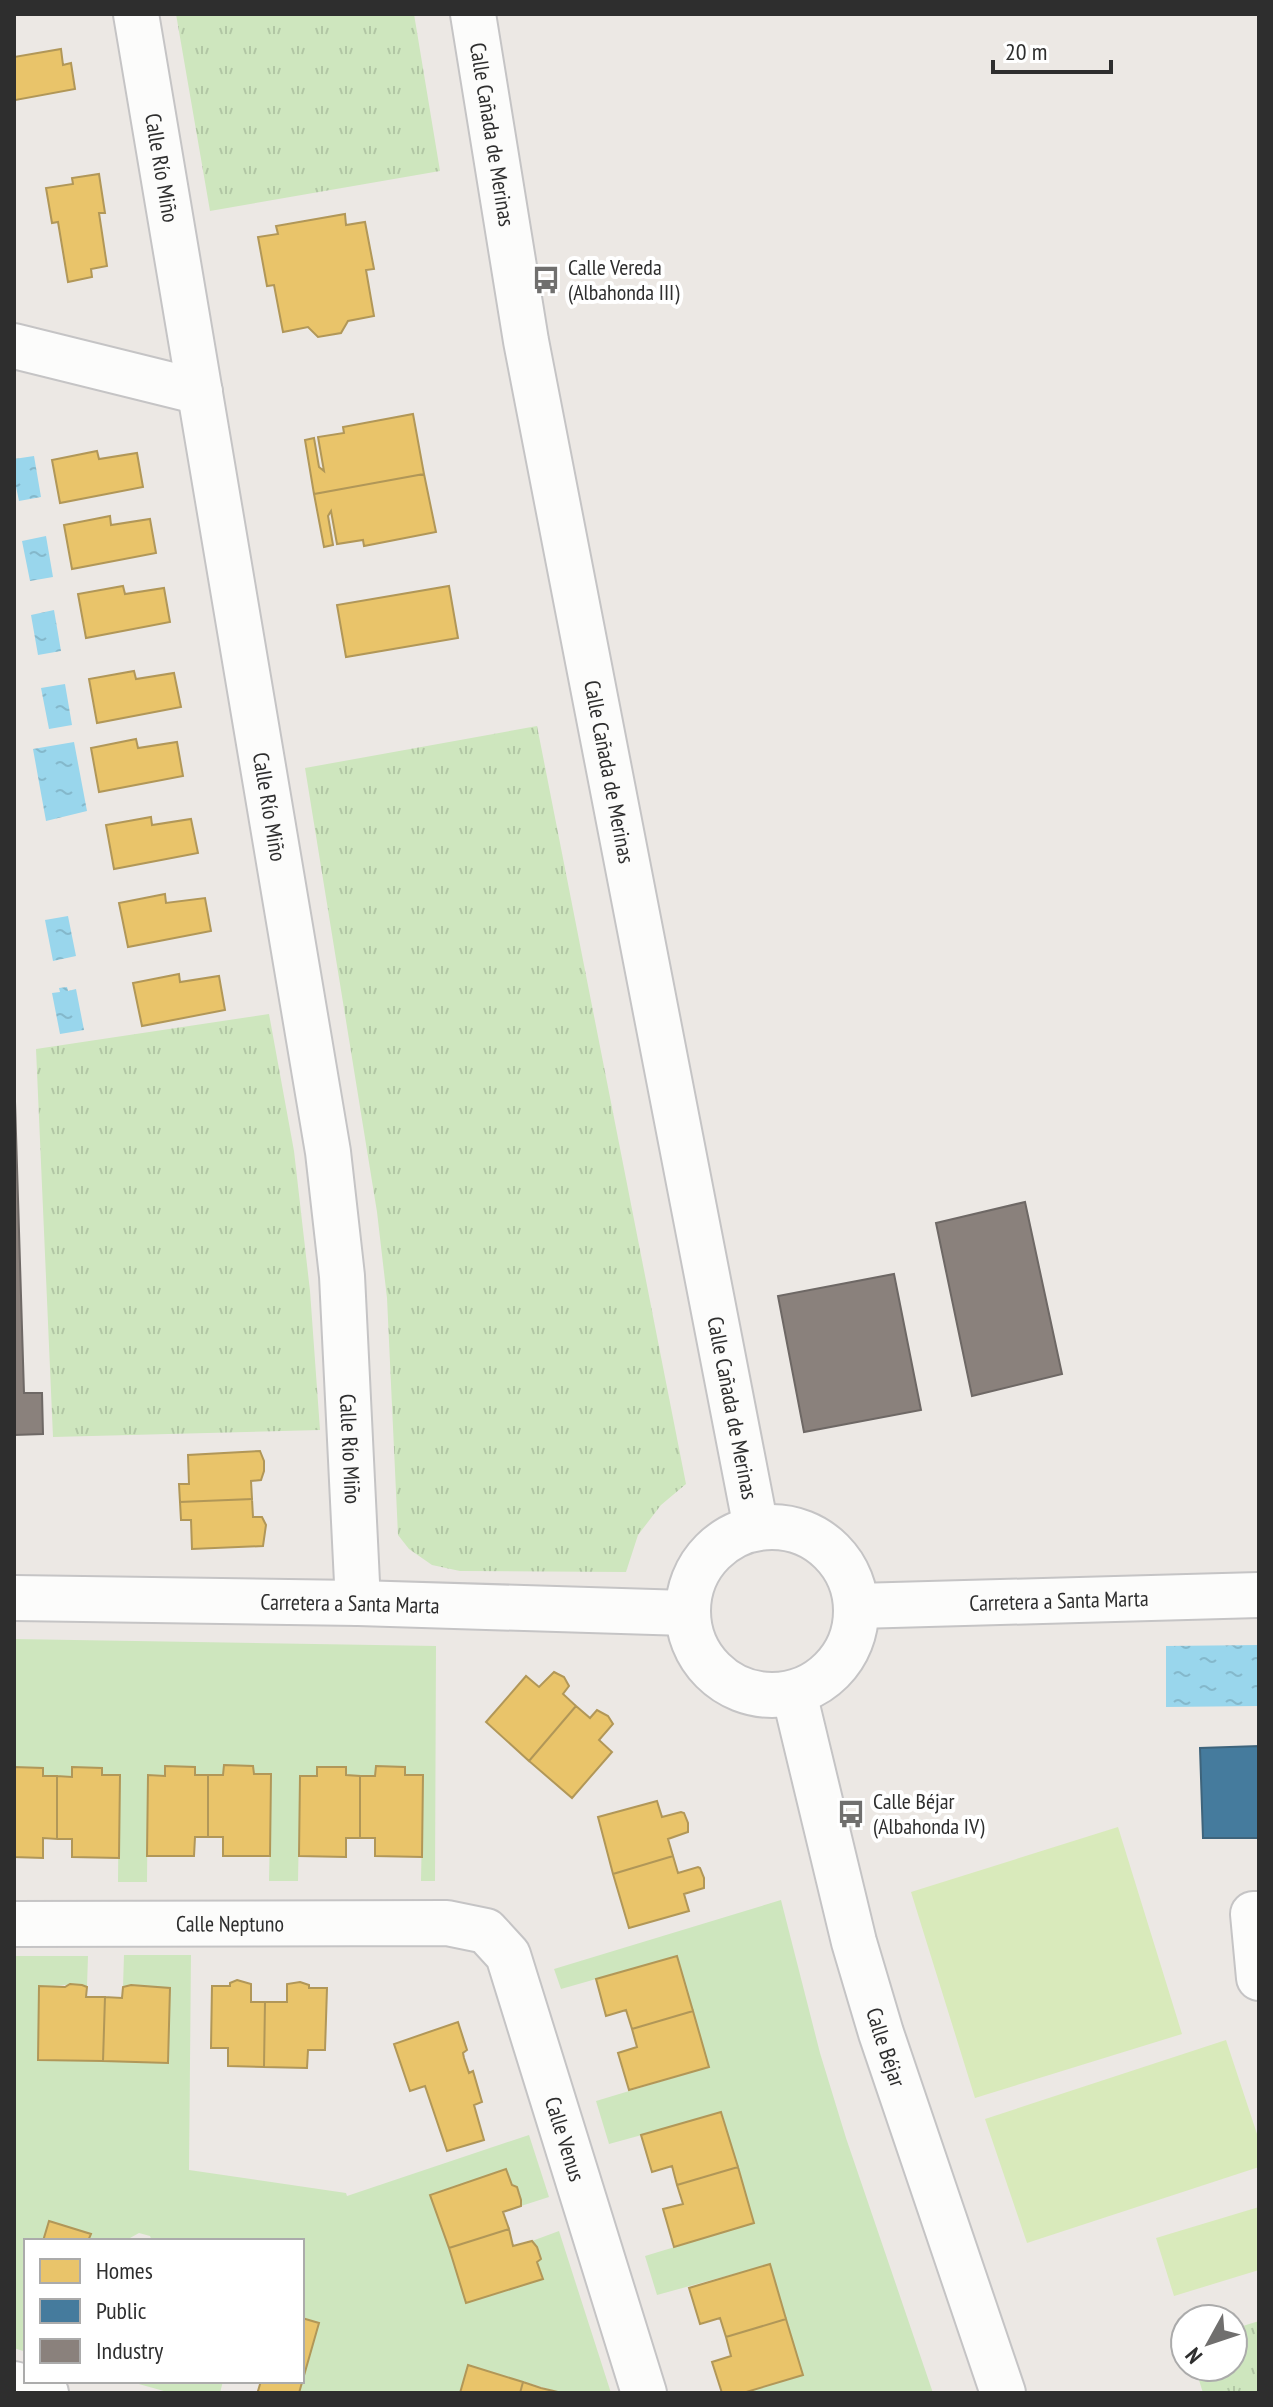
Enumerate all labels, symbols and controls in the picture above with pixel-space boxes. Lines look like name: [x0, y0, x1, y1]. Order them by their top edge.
scale bar: [993, 24, 1111, 74]
text: 20 m: [1005, 36, 1047, 67]
street label: Calle Cañada de Merinas: [464, 40, 521, 228]
street label: Calle Río Miño: [139, 111, 185, 224]
place label: Calle Vereda (Albahonda III): [568, 253, 680, 306]
bus stop icon: Calle Vereda (Albahonda III): [531, 265, 561, 295]
street label: Calle Cañada de Merinas: [578, 678, 641, 866]
street label: Calle Río Miño: [247, 750, 293, 863]
street label: Calle Cañada de Merinas: [701, 1314, 764, 1502]
street label: Calle Río Miño: [334, 1393, 367, 1505]
street label: Carretera a Santa Marta: [969, 1584, 1149, 1617]
street label: Carretera a Santa Marta: [260, 1588, 440, 1619]
place label: Calle Béjar (Albahonda IV): [873, 1787, 985, 1840]
bus stop icon: Calle Béjar (Albahonda IV): [836, 1799, 866, 1829]
street label: Calle Neptuno: [176, 1909, 284, 1938]
street label: Calle Béjar: [860, 2004, 912, 2090]
street label: Calle Venus: [539, 2093, 591, 2185]
legend: [24, 2239, 304, 2383]
text: Homes: [96, 2255, 153, 2286]
text: Public: [96, 2295, 147, 2326]
north arrow: [1169, 2303, 1249, 2383]
text: Industry: [96, 2335, 163, 2366]
text: N: [1179, 2342, 1208, 2369]

